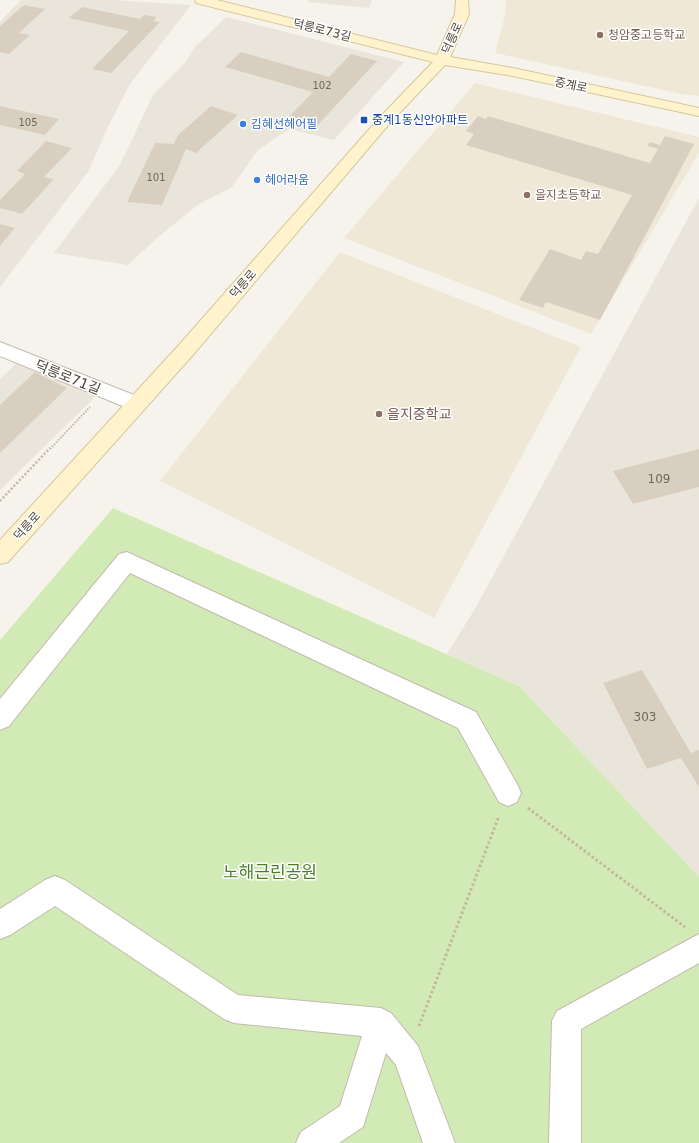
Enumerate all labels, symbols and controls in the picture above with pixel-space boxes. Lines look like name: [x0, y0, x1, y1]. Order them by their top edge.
street label: 덕릉로73길: [291, 16, 353, 44]
street label: 덕릉로: [439, 20, 465, 56]
place label: 청암중고등학교: [608, 28, 685, 42]
marker: 청암중고등학교: [595, 30, 605, 40]
street label: 중계로: [553, 75, 589, 95]
house number: 102: [312, 80, 332, 91]
place label: 중계1동신안아파트: [372, 113, 468, 127]
marker: 중계1동신안아파트: [359, 115, 369, 125]
house number: 105: [18, 117, 38, 128]
place label: 김혜선헤어필: [251, 117, 317, 131]
marker: 김혜선헤어필: [238, 119, 248, 129]
house number: 101: [146, 172, 166, 183]
place label: 헤어라움: [265, 173, 309, 187]
marker: 헤어라움: [252, 175, 262, 185]
place label: 을지초등학교: [535, 188, 601, 202]
marker: 을지초등학교: [522, 190, 532, 200]
street label: 덕릉로: [227, 267, 259, 301]
street label: 덕릉로71길: [33, 357, 103, 397]
place label: 을지중학교: [387, 406, 452, 422]
marker: 을지중학교: [374, 409, 384, 419]
house number: 109: [648, 472, 670, 486]
street label: 덕릉로: [11, 509, 43, 543]
house number: 303: [634, 710, 656, 724]
park label: 노해근린공원: [223, 862, 317, 882]

